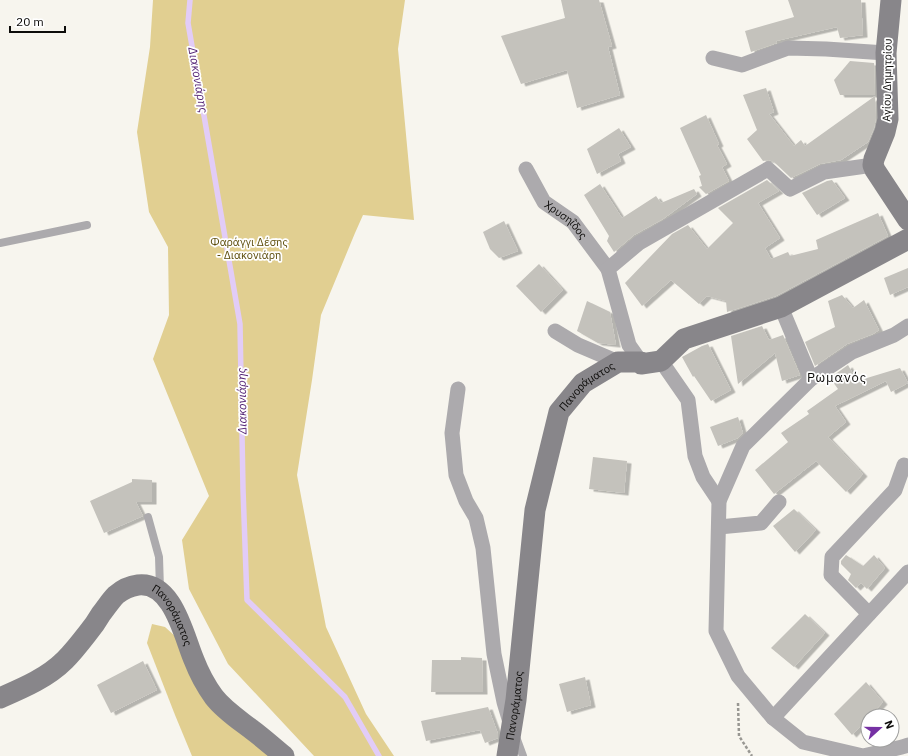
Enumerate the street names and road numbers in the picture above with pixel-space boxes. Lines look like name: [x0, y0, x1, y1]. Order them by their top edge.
street label: Αγίου Δημητρίου: [879, 38, 895, 122]
street label: Χρυσηΐδος: [542, 197, 590, 242]
street label: Πανοράματος: [556, 359, 617, 414]
street label: Πανοράματος: [149, 581, 195, 648]
street label: Πανοράματος: [503, 670, 526, 741]

